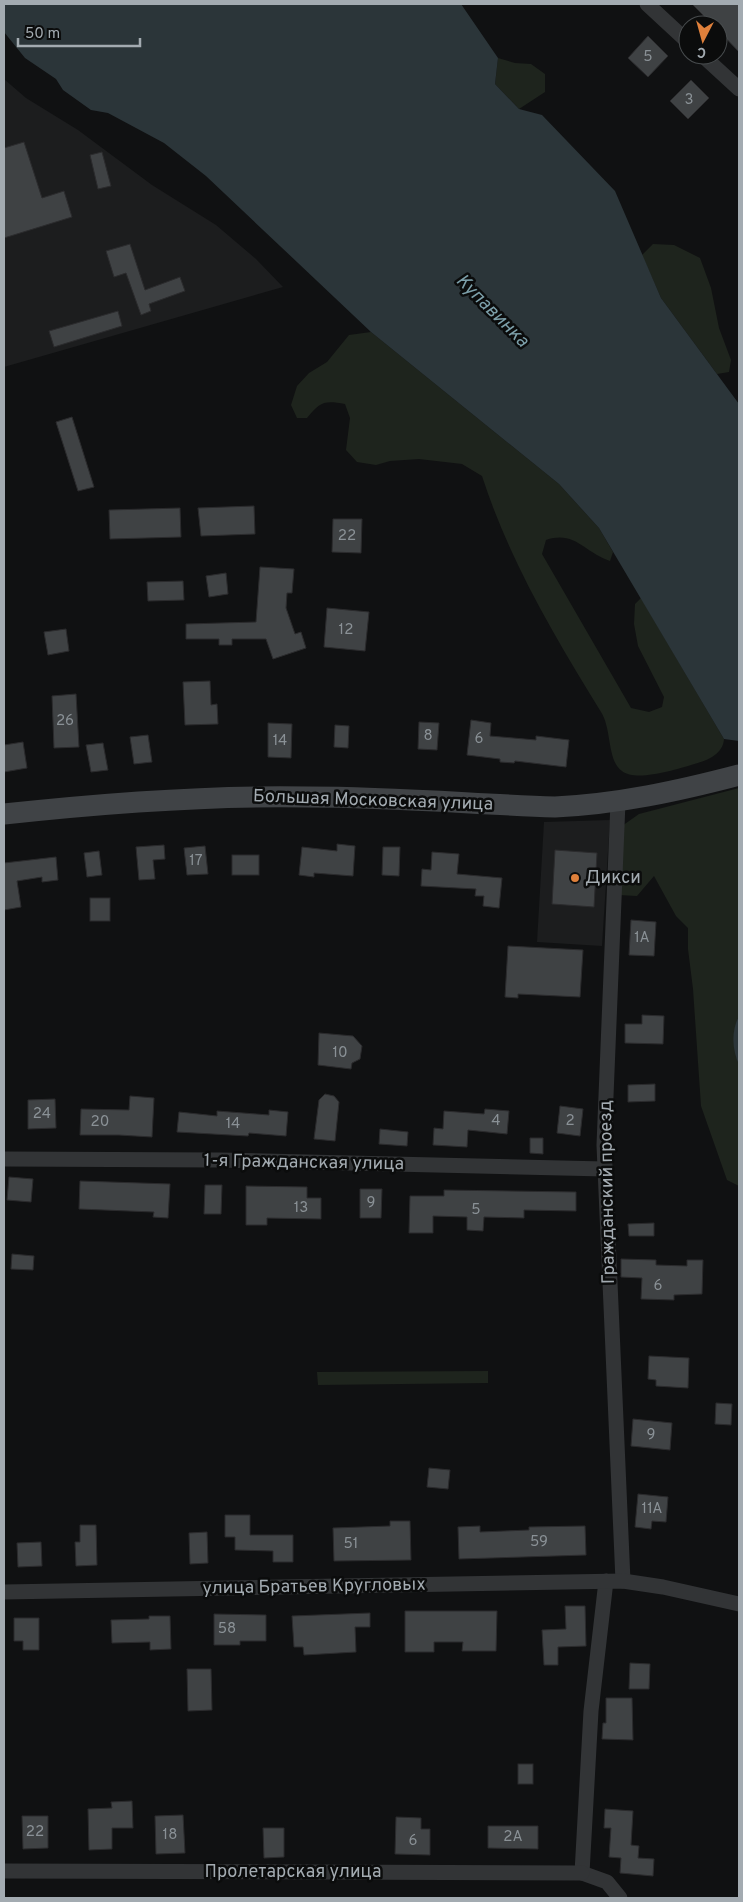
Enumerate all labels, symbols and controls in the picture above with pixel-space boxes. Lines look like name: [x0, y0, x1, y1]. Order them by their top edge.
scale bar: [18, 15, 140, 47]
north arrow: [678, 15, 728, 65]
text: 50 m: [25, 25, 60, 44]
text: С: [696, 43, 707, 60]
house number: 5: [643, 48, 653, 67]
house number: 3: [684, 91, 694, 110]
water label: Купавинка: [450, 269, 534, 353]
house number: 22: [338, 527, 356, 546]
house number: 12: [339, 621, 353, 640]
house number: 26: [56, 712, 74, 731]
house number: 8: [423, 727, 433, 746]
house number: 6: [475, 730, 484, 749]
house number: 14: [273, 732, 287, 751]
street label: Большая Московская улица: [253, 785, 493, 817]
house number: 17: [189, 852, 203, 871]
place label: Дикси: [585, 867, 641, 890]
marker: Дикси: [569, 872, 581, 884]
house number: 1А: [634, 929, 650, 948]
house number: 10: [332, 1044, 348, 1063]
street label: Гражданский проезд: [595, 1100, 621, 1284]
house number: 24: [33, 1105, 51, 1124]
house number: 4: [491, 1112, 501, 1131]
house number: 2: [565, 1112, 575, 1131]
house number: 20: [91, 1113, 109, 1132]
house number: 14: [226, 1115, 240, 1134]
street label: 1-я Гражданская улица: [204, 1150, 404, 1176]
house number: 9: [367, 1194, 375, 1213]
house number: 13: [294, 1199, 308, 1218]
house number: 5: [471, 1201, 481, 1220]
house number: 6: [654, 1277, 663, 1296]
house number: 9: [647, 1426, 655, 1445]
house number: 11А: [642, 1500, 662, 1519]
house number: 59: [530, 1533, 548, 1552]
house number: 51: [344, 1535, 358, 1554]
street label: улица Братьев Кругловых: [202, 1574, 426, 1600]
house number: 58: [218, 1620, 236, 1639]
house number: 22: [26, 1823, 44, 1842]
house number: 18: [163, 1826, 177, 1845]
house number: 2А: [503, 1828, 523, 1847]
house number: 6: [409, 1832, 418, 1851]
street label: Пролетарская улица: [205, 1861, 381, 1884]

